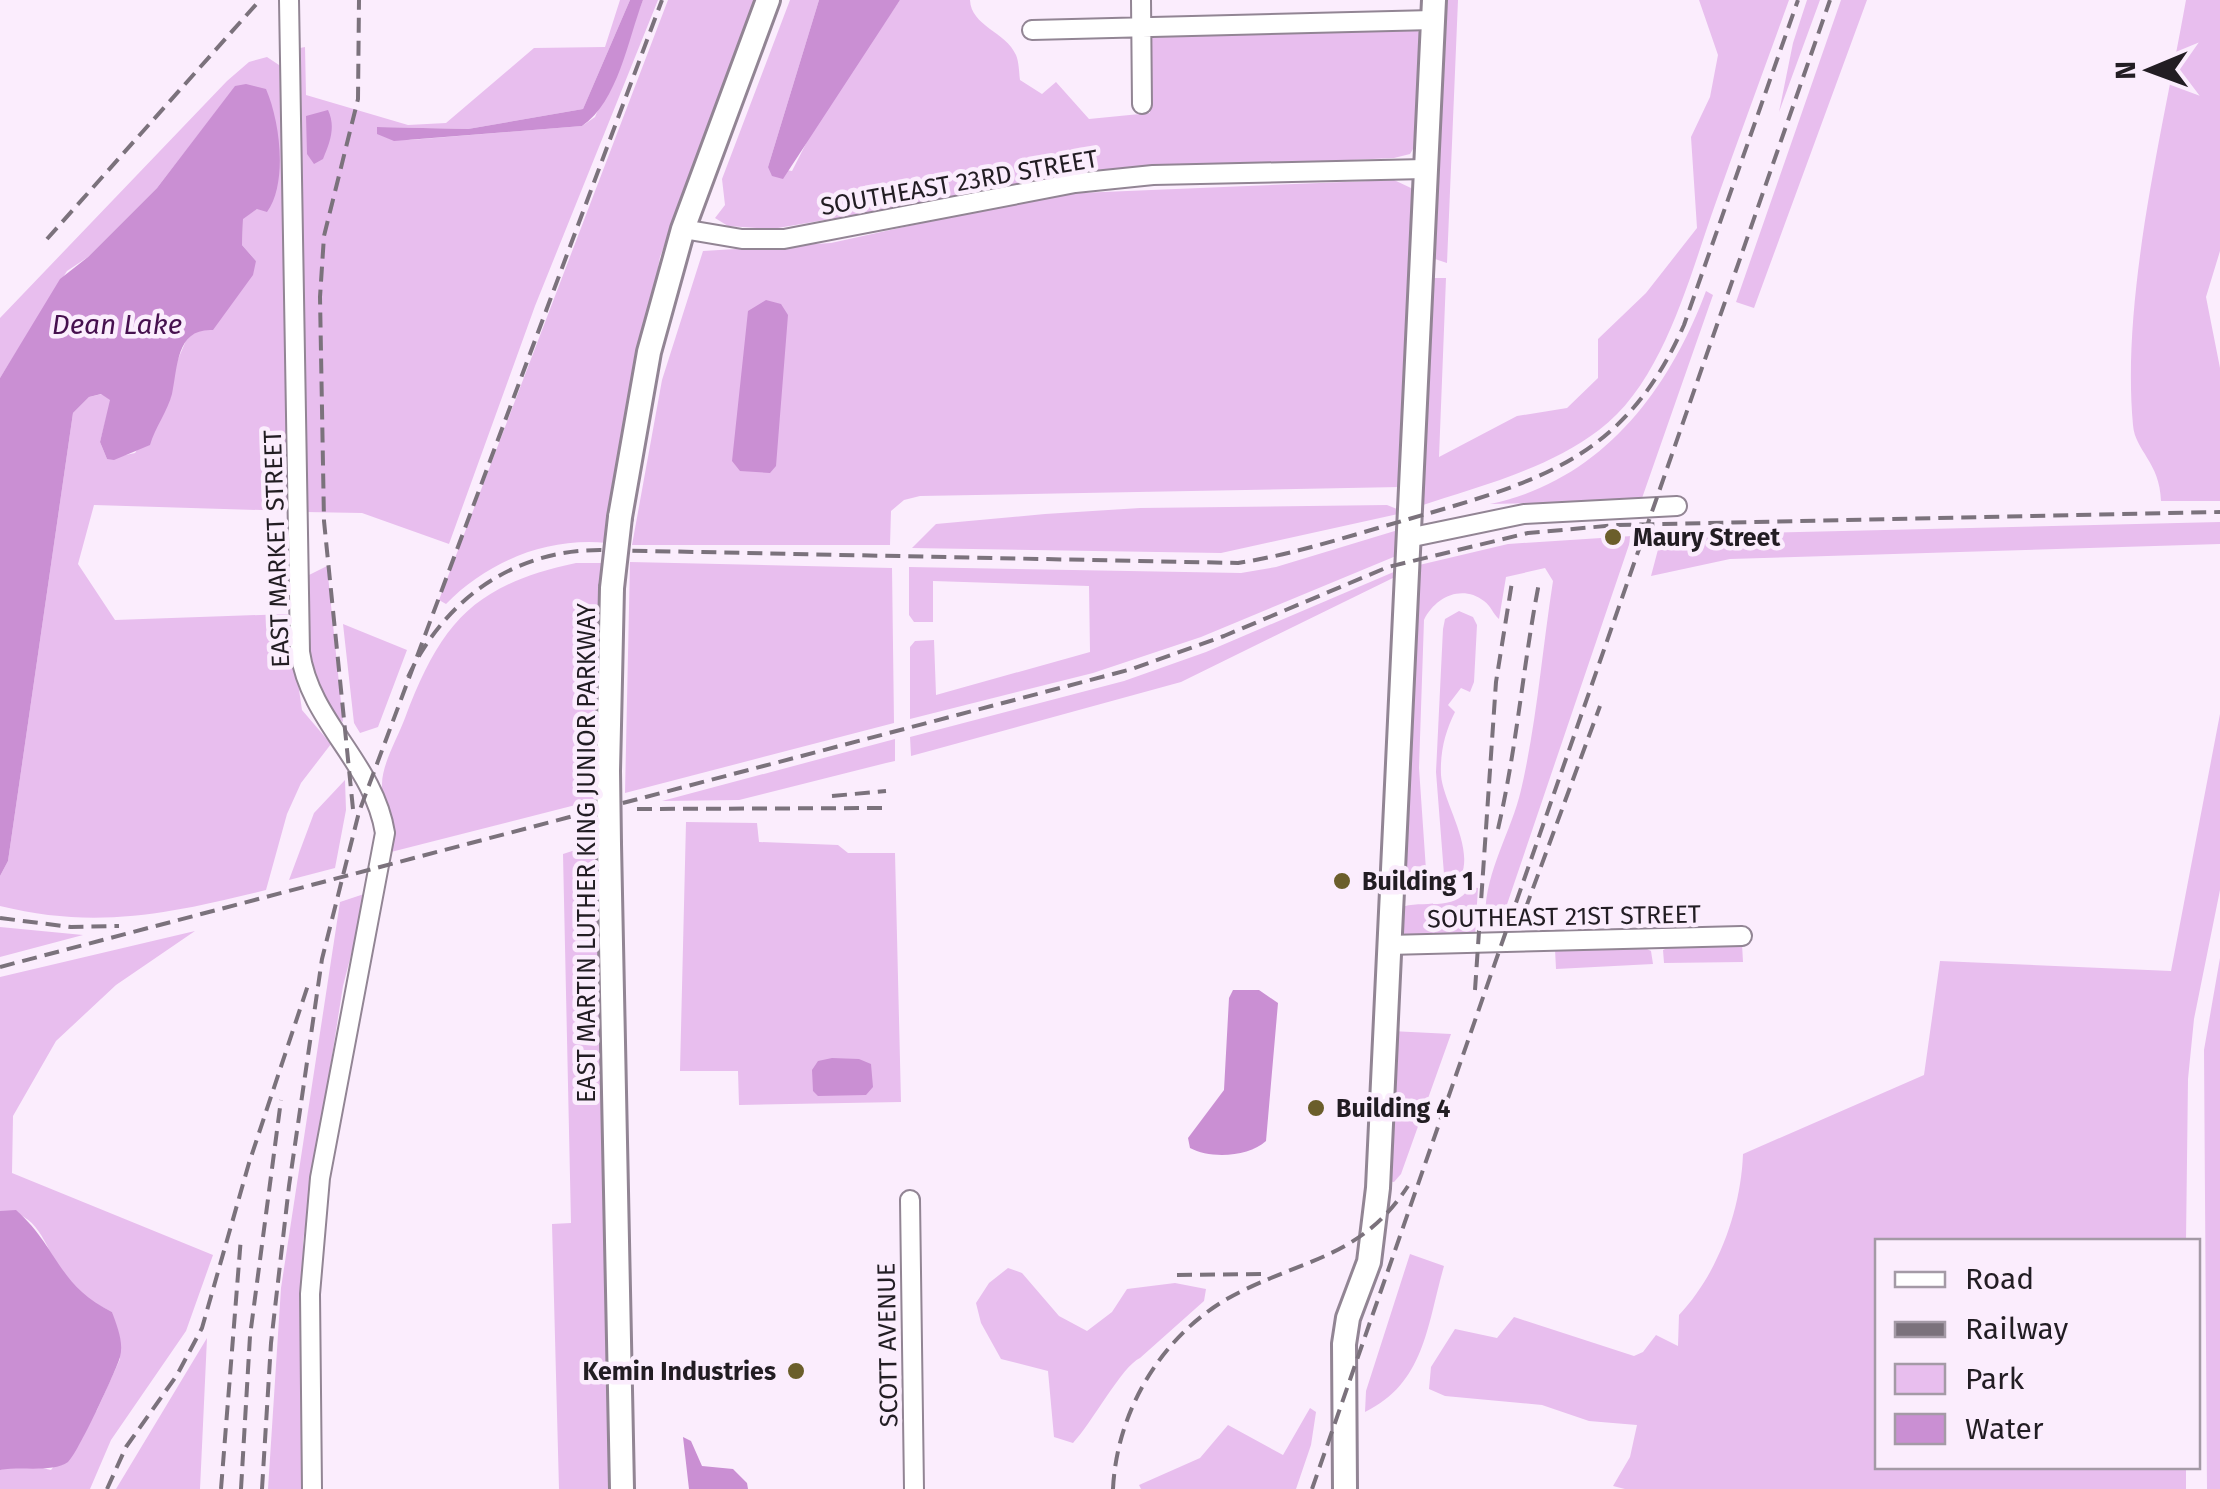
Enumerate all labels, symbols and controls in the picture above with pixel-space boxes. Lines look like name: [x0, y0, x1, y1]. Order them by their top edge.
north arrow: [2100, 20, 2200, 120]
text: N: [2109, 61, 2142, 80]
street label: SOUTHEAST 23RD STREET: [818, 144, 1100, 222]
water label: Dean Lake: [52, 308, 182, 341]
street label: EAST MARKET STREET: [258, 430, 296, 668]
place label: Maury Street: [1633, 523, 1780, 553]
marker: Maury Street: [1602, 526, 1624, 548]
street label: EAST MARTIN LUTHER KING JUNIOR PARKWAY: [572, 603, 602, 1103]
place label: Building 1: [1362, 867, 1474, 897]
marker: Building 1: [1331, 870, 1353, 892]
street label: SOUTHEAST 21ST STREET: [1427, 900, 1701, 934]
place label: Building 4: [1336, 1094, 1450, 1124]
marker: Building 4: [1305, 1097, 1327, 1119]
legend: [1875, 1239, 2200, 1469]
text: Road: [1965, 1261, 2034, 1297]
street label: SCOTT AVENUE: [872, 1263, 904, 1427]
text: Railway: [1965, 1311, 2068, 1347]
place label: Kemin Industries: [583, 1357, 776, 1387]
marker: Kemin Industries: [785, 1360, 807, 1382]
text: Park: [1965, 1361, 2025, 1397]
text: Water: [1965, 1411, 2044, 1447]

